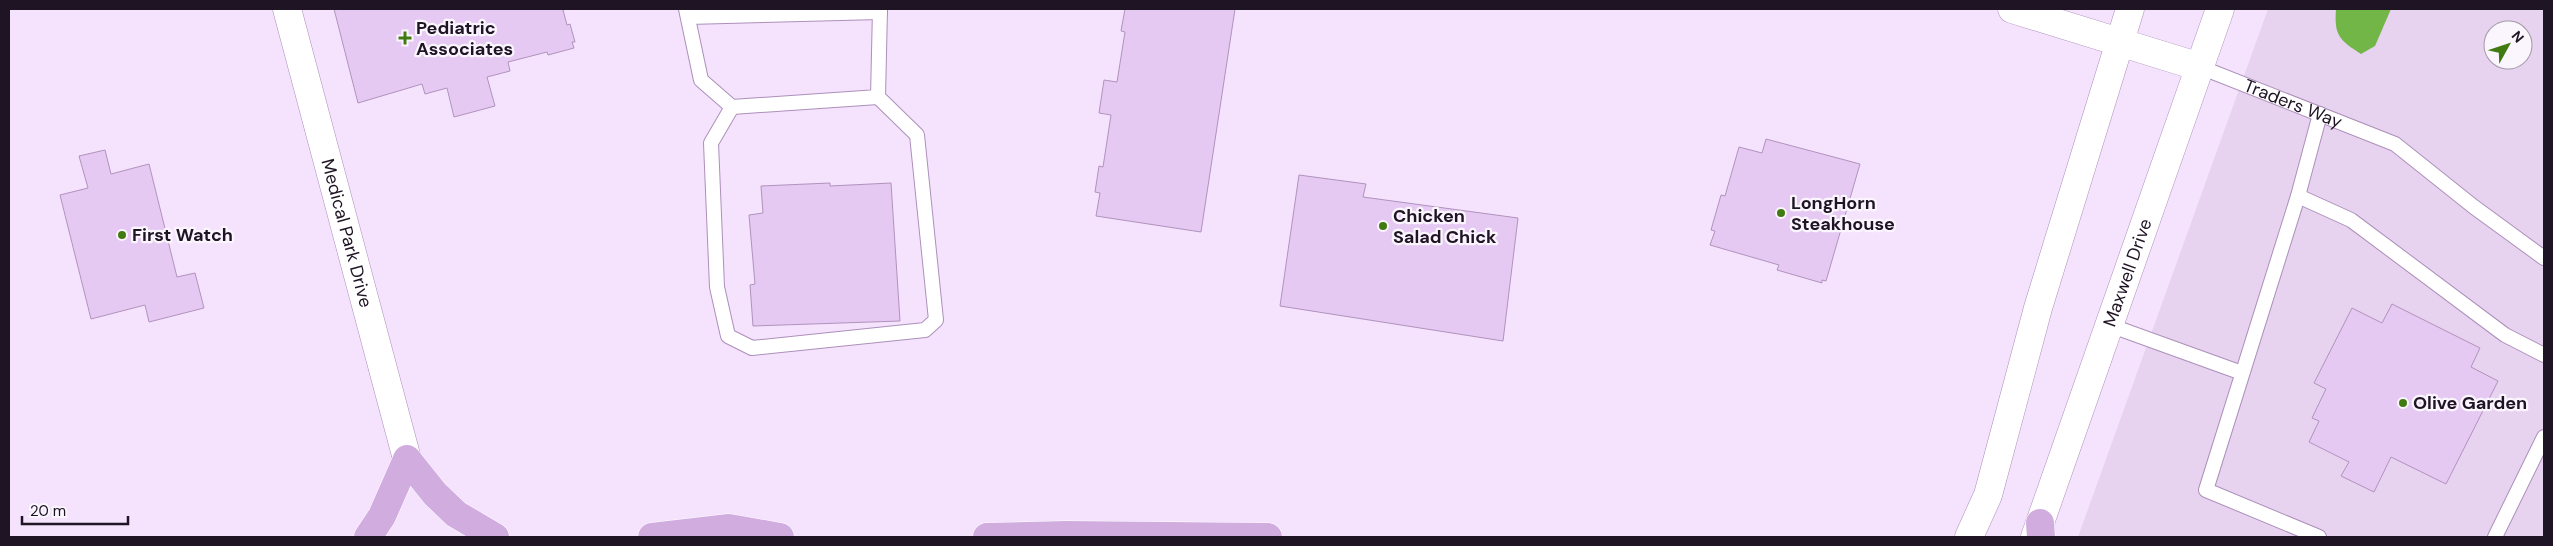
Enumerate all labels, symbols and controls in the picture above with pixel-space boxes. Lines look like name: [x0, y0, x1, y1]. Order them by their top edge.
place label: Pediatric Associates: [416, 16, 513, 61]
north arrow: [2483, 20, 2533, 70]
text: N: [2508, 27, 2528, 46]
marker: Pediatric Associates: [398, 31, 412, 45]
street label: Traders Way: [2240, 74, 2346, 134]
street label: Medical Park Drive: [315, 156, 378, 310]
place label: LongHorn Steakhouse: [1791, 191, 1895, 236]
place label: Chicken Salad Chick: [1393, 204, 1497, 249]
marker: LongHorn Steakhouse: [1775, 207, 1787, 219]
street label: Maxwell Drive: [2098, 215, 2158, 330]
marker: Chicken Salad Chick: [1377, 220, 1389, 232]
place label: First Watch: [132, 223, 233, 247]
marker: First Watch: [116, 229, 128, 241]
place label: Olive Garden: [2413, 391, 2527, 415]
marker: Olive Garden: [2397, 397, 2409, 409]
scale bar: [22, 494, 129, 526]
text: 20 m: [30, 501, 66, 521]

